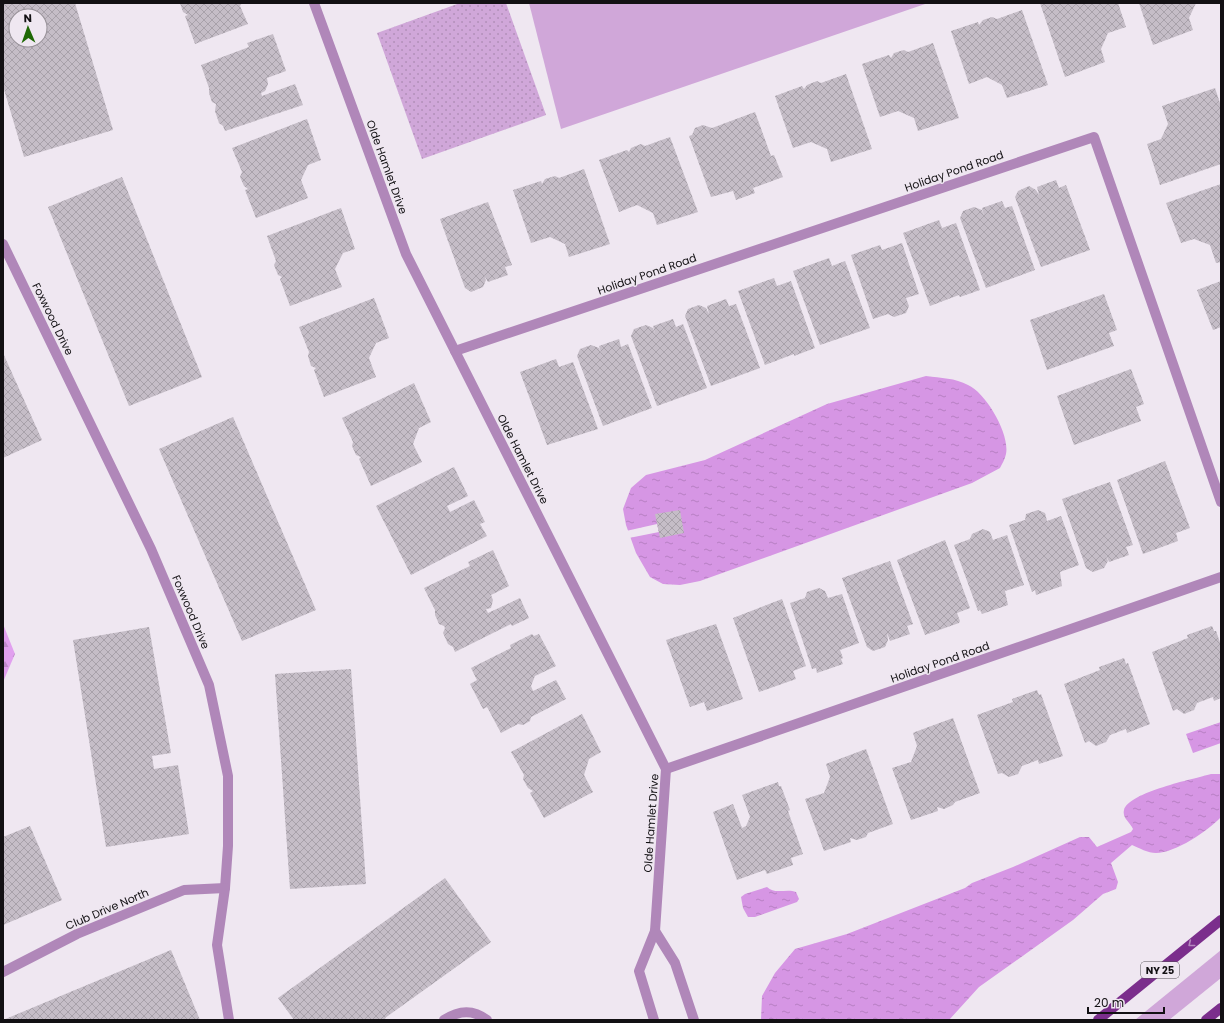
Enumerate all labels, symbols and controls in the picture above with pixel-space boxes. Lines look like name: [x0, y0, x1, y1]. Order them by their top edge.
north arrow: [8, 8, 48, 48]
text: N: [23, 10, 32, 26]
street label: Olde Hamlet Drive: [363, 118, 412, 216]
street label: Holiday Pond Road: [902, 147, 1006, 195]
street label: Holiday Pond Road: [595, 250, 699, 298]
street label: Foxwood Drive: [29, 280, 78, 358]
street label: Olde Hamlet Drive: [493, 411, 553, 507]
street label: Foxwood Drive: [168, 573, 214, 652]
street label: Holiday Pond Road: [888, 638, 992, 686]
street label: Olde Hamlet Drive: [640, 773, 662, 873]
street label: Club Drive North: [63, 884, 151, 934]
one-way arrow: [1188, 940, 1195, 947]
road number: NY 25: [1141, 962, 1179, 978]
scale bar: [1088, 989, 1164, 1015]
text: 20 m: [1094, 994, 1124, 1011]

